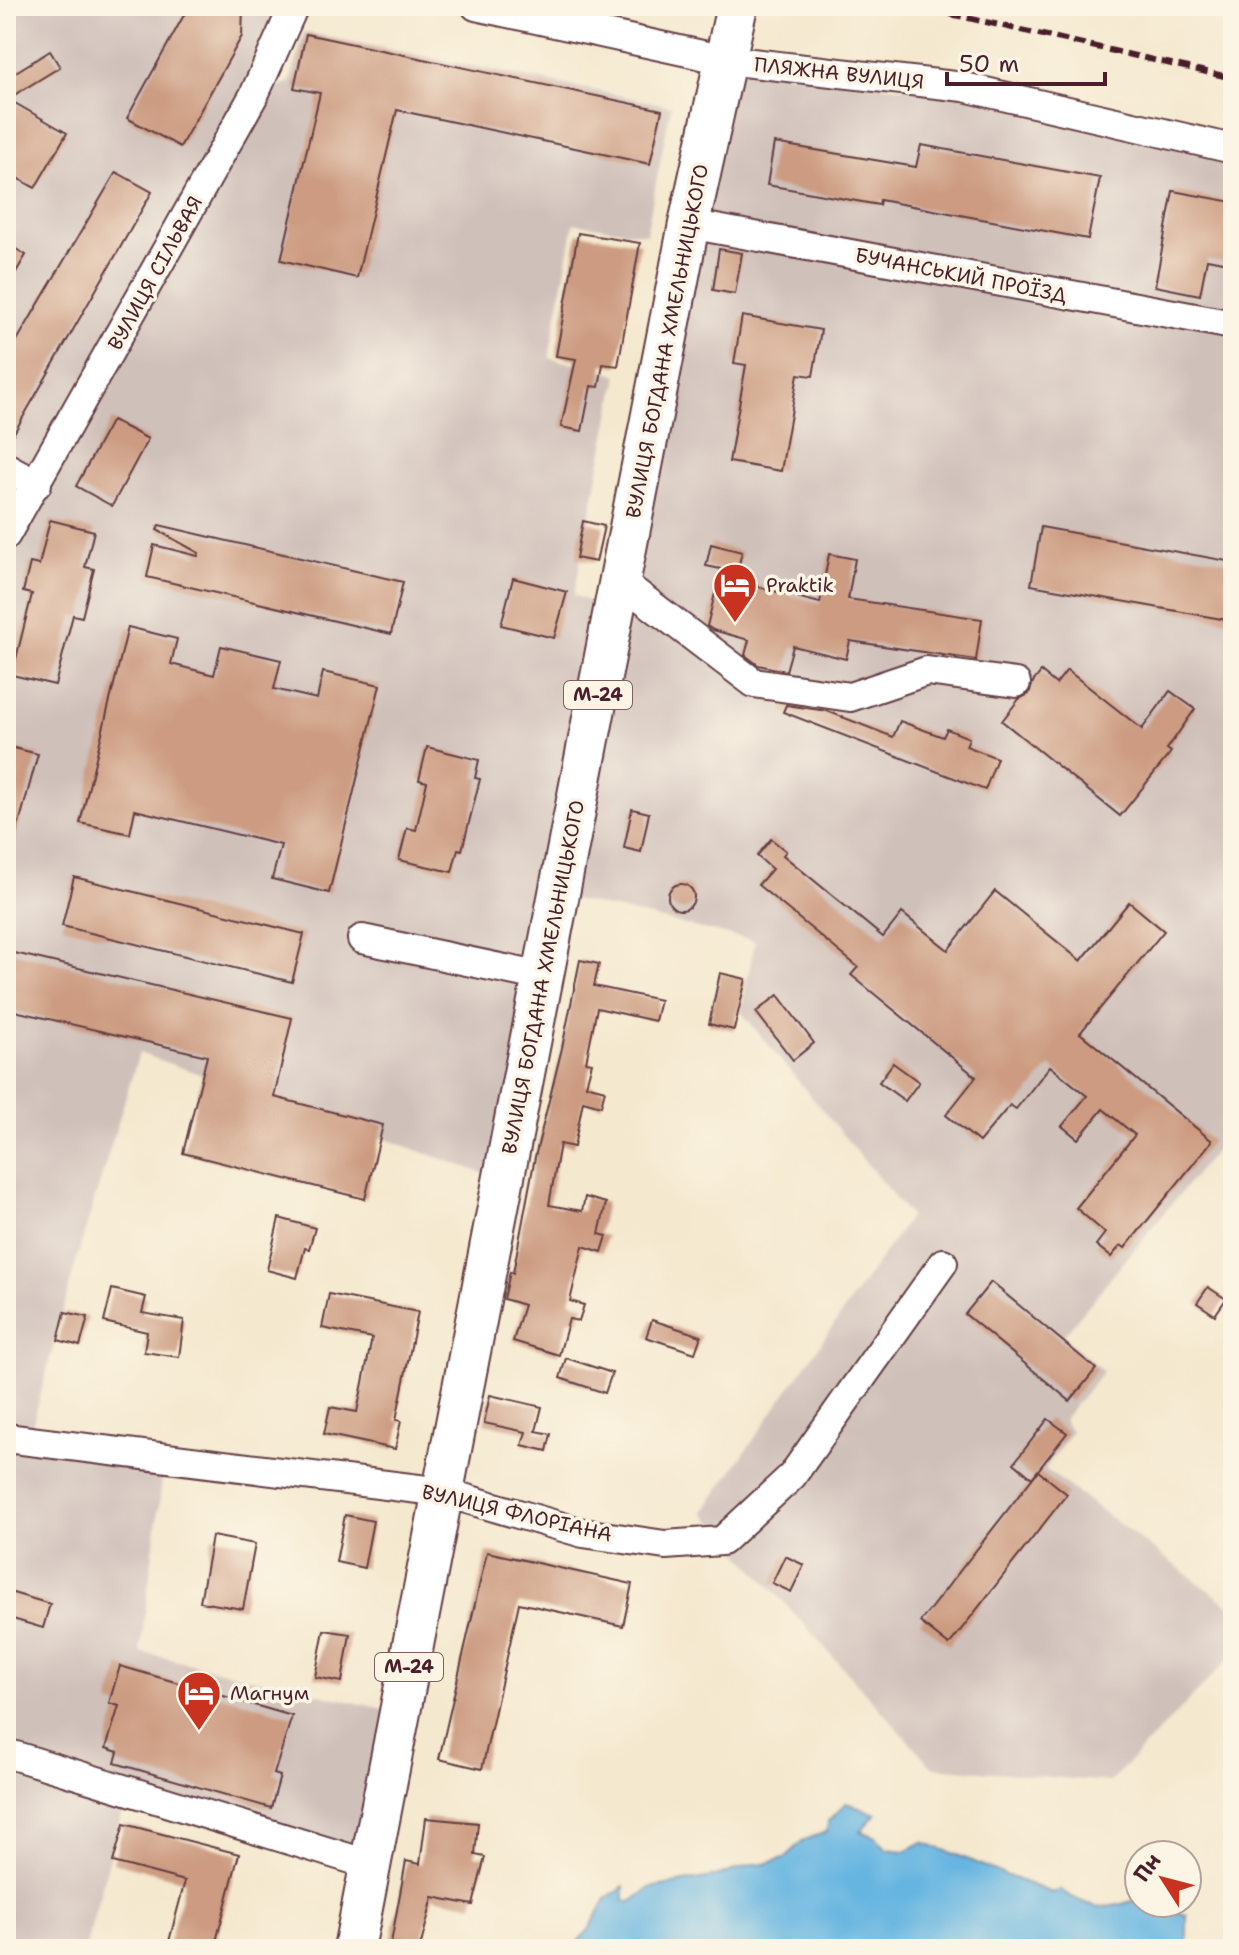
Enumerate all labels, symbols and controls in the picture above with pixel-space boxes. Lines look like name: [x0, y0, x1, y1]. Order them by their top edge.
scale bar: [947, 36, 1105, 86]
text: 50 m: [959, 48, 1019, 80]
street label: ПЛЯЖНА ВУЛИЦЯ: [753, 51, 925, 95]
street label: ВУЛИЦЯ БОГДАНА ХМЕЛЬНИЦЬКОГО: [620, 162, 714, 520]
street label: ВУЛИЦЯ СІЛЬВАЯ: [102, 191, 208, 355]
street label: БУЧАНСЬКИЙ ПРОЇЗД: [853, 242, 1069, 308]
hotel icon: Praktik: [711, 561, 759, 624]
place label: Praktik: [766, 572, 834, 598]
road number: М-24: [564, 681, 632, 709]
street label: ВУЛИЦЯ БОГДАНА ХМЕЛЬНИЦЬКОГО: [496, 798, 590, 1156]
street label: ВУЛИЦЯ ФЛОРІАНА: [419, 1478, 615, 1548]
road number: М-24: [375, 1653, 443, 1681]
hotel icon: Магнум: [175, 1669, 223, 1732]
place label: Магнум: [230, 1680, 309, 1706]
north arrow: [1123, 1839, 1203, 1919]
text: Пн: [1127, 1847, 1167, 1888]

